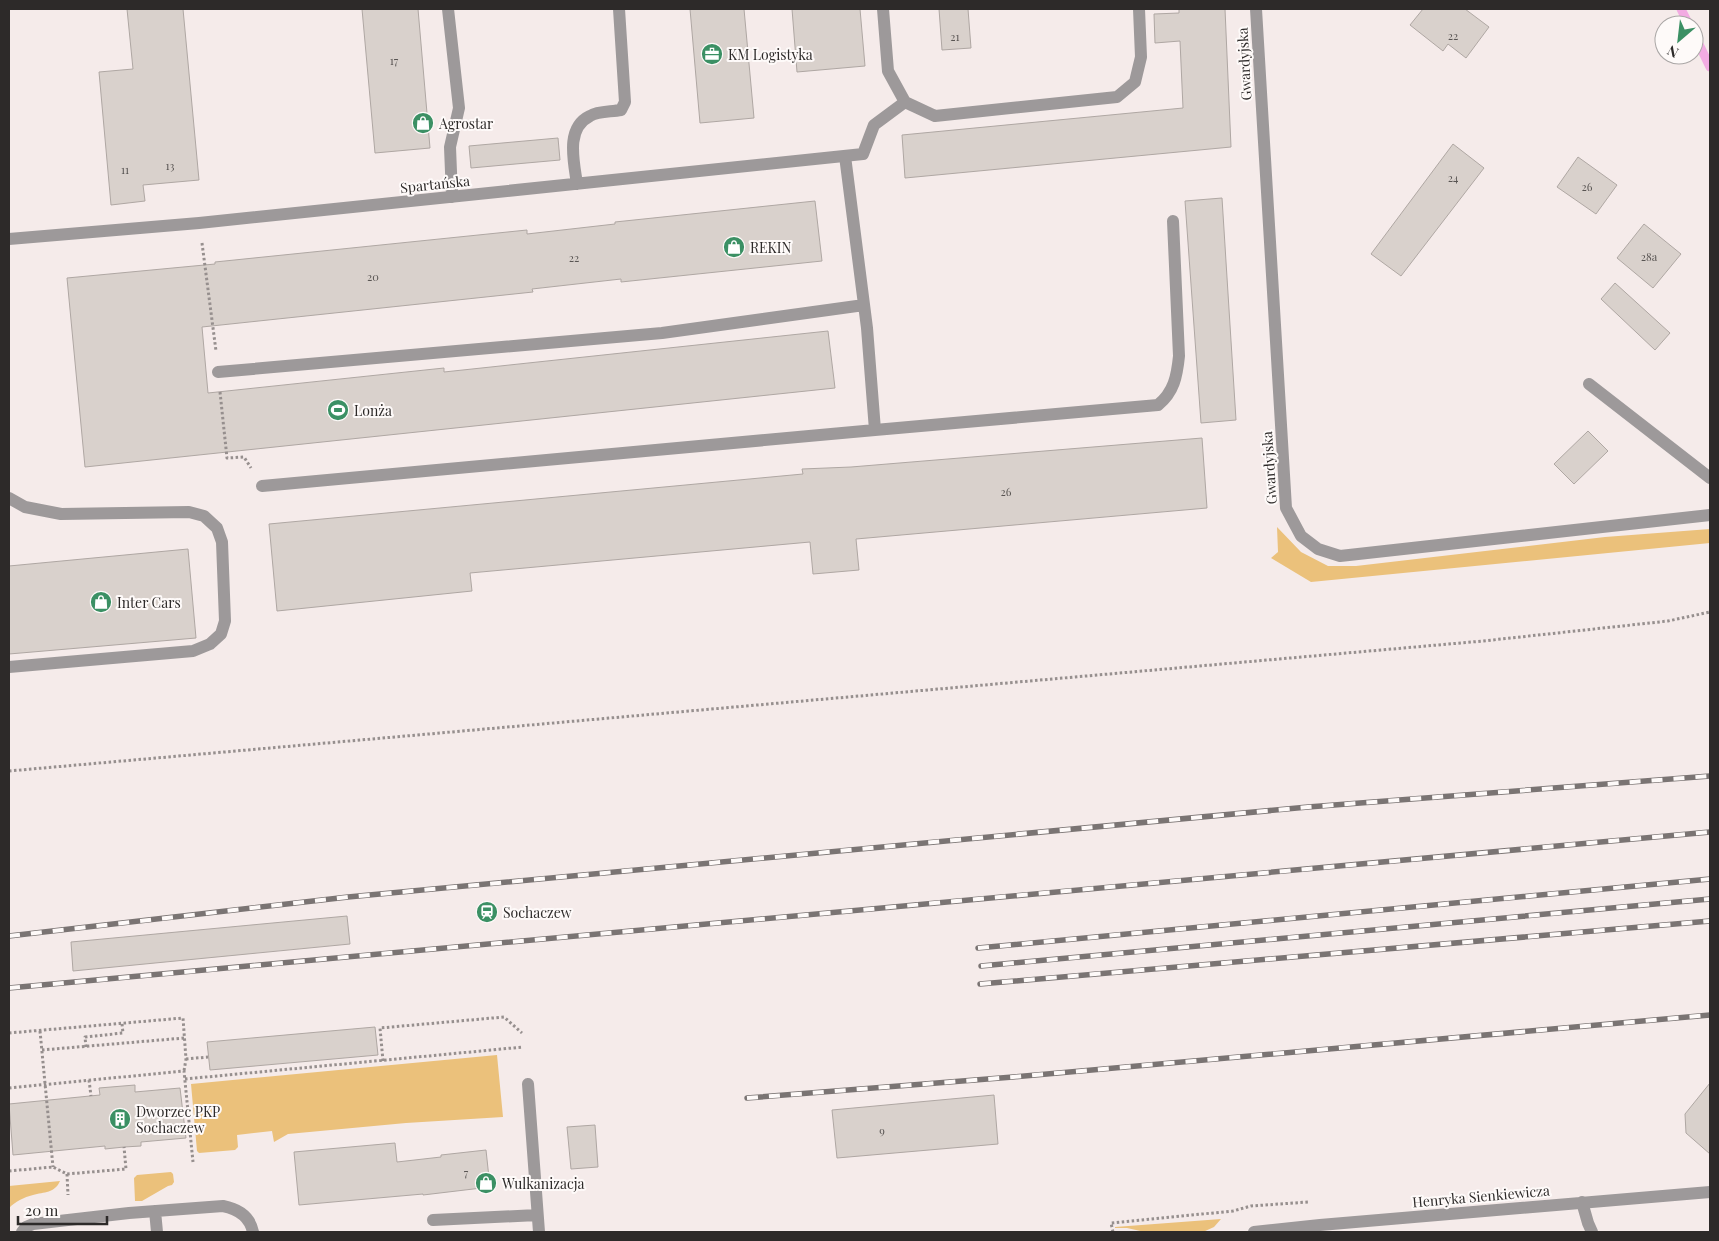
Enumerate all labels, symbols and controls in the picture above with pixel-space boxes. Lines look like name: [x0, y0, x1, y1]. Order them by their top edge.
north arrow: [1654, 15, 1704, 65]
street label: Gwardyjska: [1233, 27, 1255, 101]
house number: 22: [1448, 28, 1458, 43]
house number: 21: [950, 29, 960, 44]
text: N: [1664, 41, 1682, 63]
office icon: KM Logistyka: [700, 42, 724, 66]
place label: KM Logistyka: [728, 45, 813, 64]
house number: 17: [390, 53, 399, 68]
shop icon: Agrostar: [411, 111, 435, 135]
place label: Agrostar: [438, 114, 494, 133]
house number: 13: [166, 158, 174, 173]
house number: 11: [121, 162, 129, 177]
house number: 24: [1448, 170, 1459, 185]
street label: Spartańska: [399, 171, 471, 197]
house number: 26: [1582, 179, 1593, 194]
shop icon: REKIN: [722, 235, 746, 259]
place label: REKIN: [750, 238, 792, 257]
house number: 28a: [1641, 249, 1658, 264]
house number: 22: [569, 250, 579, 265]
house number: 20: [367, 269, 379, 284]
sports icon: Lonża: [326, 398, 350, 422]
place label: Lonża: [354, 401, 392, 420]
street label: Gwardyjska: [1257, 431, 1281, 505]
house number: 26: [1001, 484, 1012, 499]
shop icon: Inter Cars: [89, 590, 113, 614]
place label: Inter Cars: [117, 593, 181, 612]
station icon: Sochaczew: [475, 900, 499, 924]
place label: Sochaczew: [503, 903, 572, 922]
place label: Dworzec PKP Sochaczew: [136, 1102, 220, 1137]
building icon: Dworzec PKP Sochaczew: [108, 1107, 132, 1131]
house number: 9: [879, 1123, 885, 1138]
house number: 7: [464, 1165, 469, 1180]
shop icon: Wulkanizacja: [474, 1171, 498, 1195]
place label: Wulkanizacja: [501, 1174, 584, 1193]
street label: Henryka Sienkiewicza: [1412, 1181, 1551, 1211]
scale bar: [18, 1194, 106, 1226]
text: 20 m: [25, 1200, 59, 1220]

